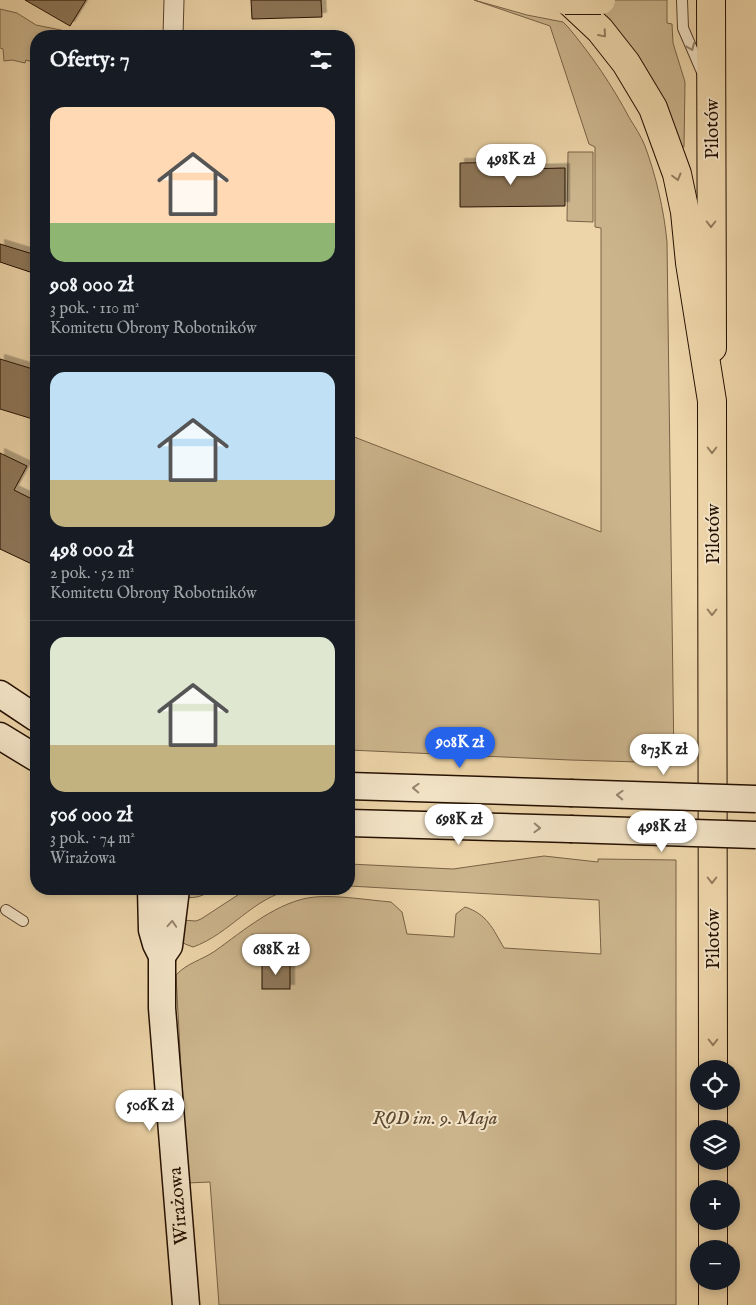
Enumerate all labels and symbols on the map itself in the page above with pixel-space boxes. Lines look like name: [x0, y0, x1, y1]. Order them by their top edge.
one-way arrow: [597, 28, 606, 37]
one-way arrow: [685, 42, 696, 51]
street label: Pilotów: [701, 98, 725, 159]
pin: 498K zł: [465, 144, 557, 186]
one-way arrow: [671, 172, 681, 180]
one-way arrow: [706, 220, 716, 228]
one-way arrow: [707, 446, 717, 454]
street label: Pilotów: [702, 503, 726, 564]
one-way arrow: [707, 608, 717, 616]
pin: 908K zł: [414, 726, 506, 769]
pin: 873K zł: [618, 734, 710, 776]
one-way arrow: [412, 783, 420, 793]
one-way arrow: [616, 790, 624, 800]
pin: 698K zł: [413, 804, 505, 846]
pin: 498K zł: [616, 810, 708, 853]
one-way arrow: [534, 823, 542, 834]
one-way arrow: [707, 876, 717, 884]
street label: Pilotów: [702, 908, 726, 969]
one-way arrow: [167, 920, 178, 928]
pin: 688K zł: [230, 934, 322, 976]
one-way arrow: [708, 1038, 718, 1046]
pin: 506K zł: [104, 1090, 196, 1132]
park label: ROD im. 9. Maja: [373, 1107, 497, 1131]
street label: Wirażowa: [164, 1165, 194, 1246]

